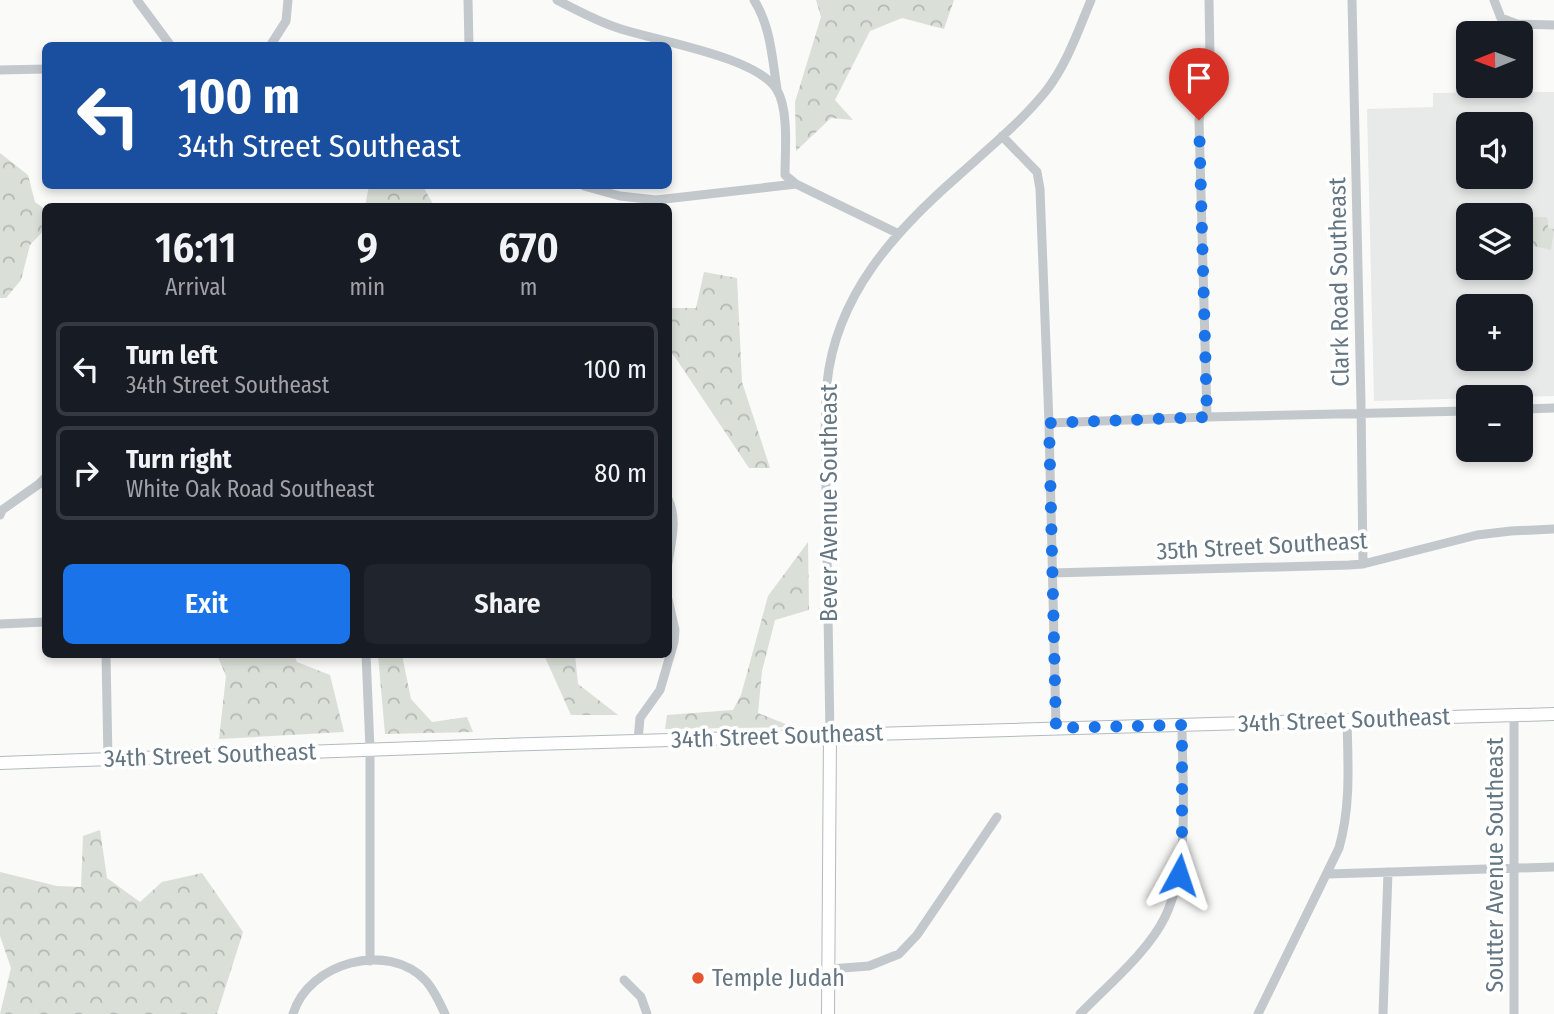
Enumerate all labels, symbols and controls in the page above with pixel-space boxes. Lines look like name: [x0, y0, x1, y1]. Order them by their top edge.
north arrow: [1456, 21, 1533, 98]
map controls: [1456, 21, 1533, 462]
pin: [1169, 48, 1229, 120]
icon: arrive: [1180, 59, 1218, 97]
text: 100 m: [178, 67, 300, 126]
icon: left: [63, 70, 154, 161]
button: sound: [1456, 112, 1533, 189]
text: 34th Street Southeast: [178, 127, 461, 165]
street label: Clark Road Southeast: [1323, 177, 1355, 387]
button: layers: [1456, 203, 1533, 280]
text: 16:11: [155, 223, 236, 273]
text: 9: [357, 223, 378, 273]
text: 670: [498, 223, 559, 273]
text: Arrival: [165, 273, 226, 301]
text: min: [350, 273, 385, 301]
text: m: [520, 273, 537, 301]
button: +: [1456, 294, 1533, 371]
text: Turn left: [126, 340, 218, 371]
icon: left: [67, 350, 105, 388]
text: 100 m: [584, 354, 647, 385]
text: 34th Street Southeast: [126, 371, 329, 399]
street label: Bever Avenue Southeast: [815, 384, 843, 622]
button: −: [1456, 385, 1533, 462]
text: Turn right: [126, 444, 232, 475]
icon: right: [67, 454, 105, 492]
text: 80 m: [594, 458, 647, 489]
text: White Oak Road Southeast: [126, 475, 375, 503]
street label: 35th Street Southeast: [1156, 526, 1368, 566]
button: Exit: [63, 564, 350, 644]
button: Share: [364, 564, 651, 644]
street label: 34th Street Southeast: [1238, 702, 1451, 738]
street label: 34th Street Southeast: [671, 718, 884, 754]
street label: 34th Street Southeast: [104, 737, 317, 773]
street label: Soutter Avenue Southeast: [1481, 737, 1509, 992]
position arrow: [1142, 838, 1216, 912]
place label: Temple Judah: [712, 964, 845, 992]
marker: Temple Judah: [690, 970, 706, 986]

